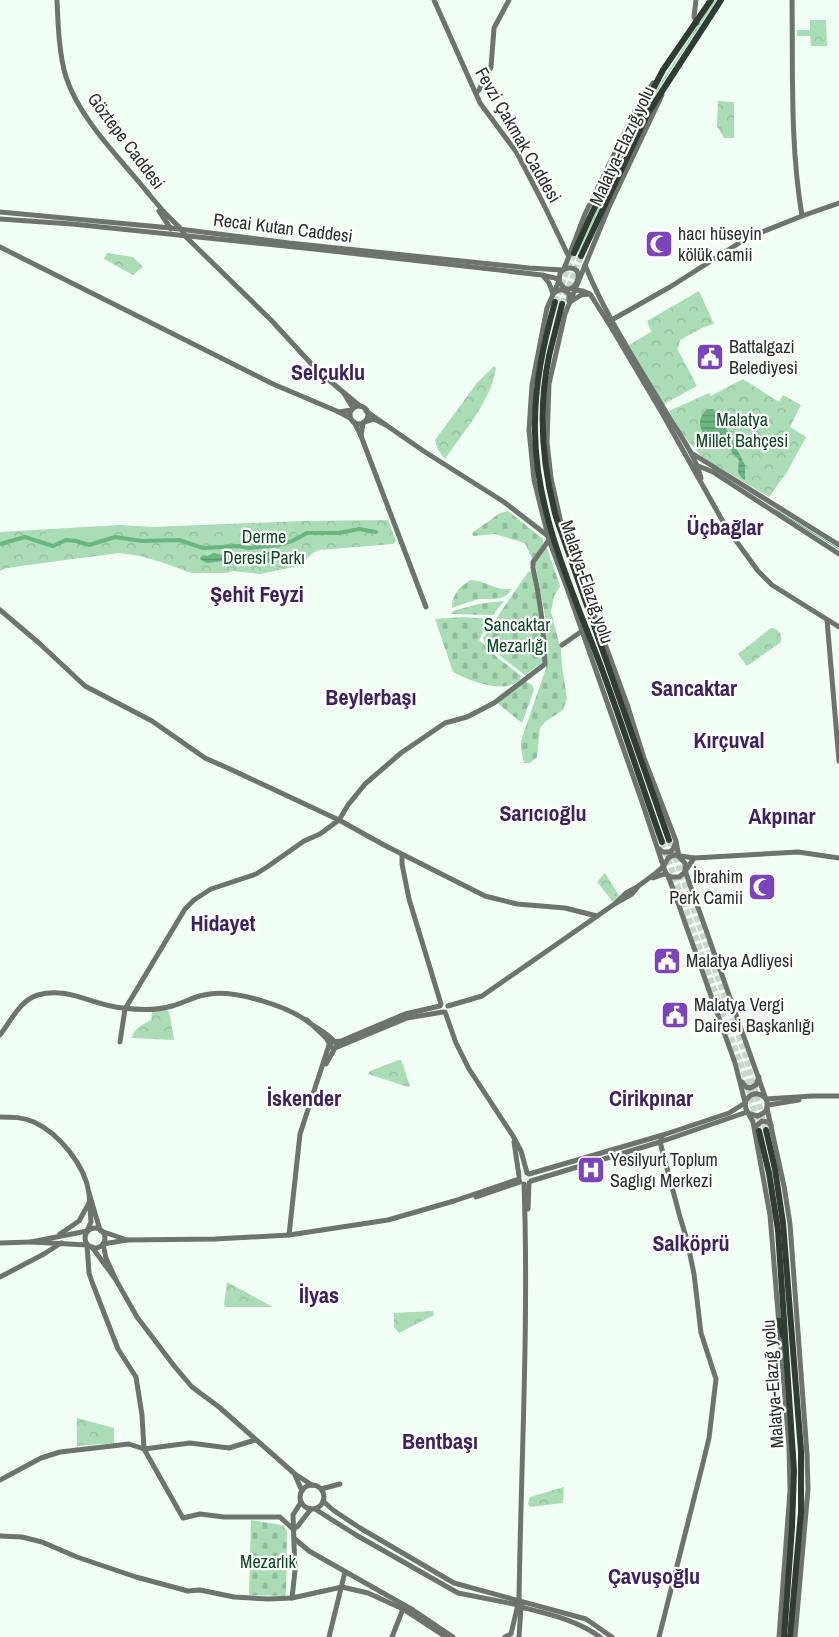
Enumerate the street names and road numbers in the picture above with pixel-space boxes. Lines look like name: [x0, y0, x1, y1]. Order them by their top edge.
street label: Fevzi Çakmak Caddesi: [469, 62, 567, 207]
street label: Malatya-Elazığ yolu: [583, 82, 660, 209]
street label: Göztepe Caddesi: [82, 87, 171, 194]
street label: Recai Kutan Caddesi: [212, 207, 354, 248]
street label: Malatya-Elazığ yolu: [555, 517, 620, 647]
street label: Malatya-Elazığ yolu: [756, 1319, 789, 1449]

